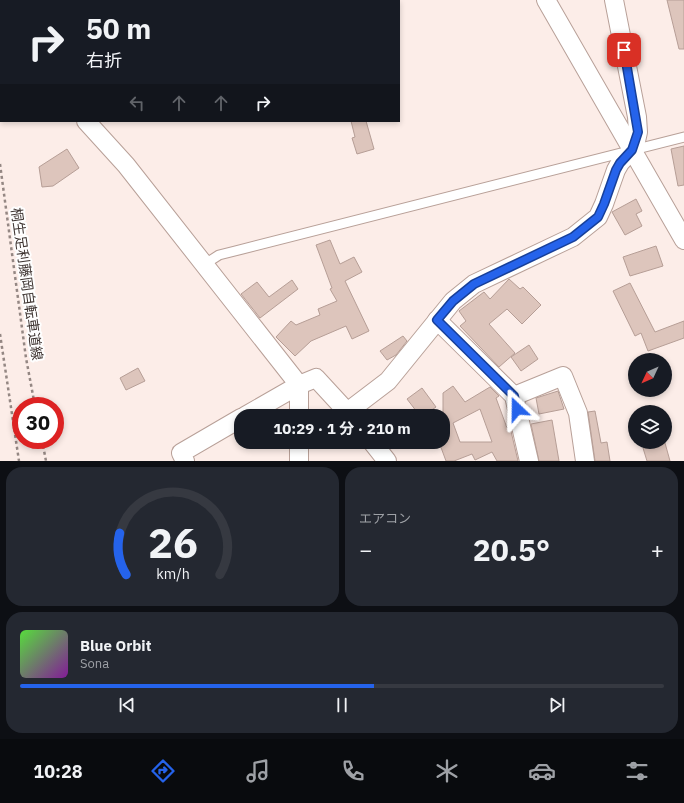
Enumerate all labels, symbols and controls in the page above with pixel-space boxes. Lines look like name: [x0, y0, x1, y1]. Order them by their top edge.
text: 50 m: [86, 10, 151, 47]
icon: right: [20, 16, 72, 68]
pin: [607, 33, 641, 67]
icon: arrive: [613, 39, 635, 61]
text: 右折: [86, 49, 122, 72]
icon: left: [126, 92, 148, 114]
icon: ahead: [168, 92, 190, 114]
icon: ahead: [210, 92, 232, 114]
icon: right: [252, 92, 274, 114]
street label: 桐生足利藤岡自転車道線: [7, 206, 47, 362]
north arrow: [628, 353, 672, 397]
map controls: [628, 353, 672, 449]
position arrow: [496, 388, 538, 430]
speed limit sign: 30: [12, 397, 64, 449]
button: layers: [628, 405, 672, 449]
text: 10:29 · 1 分 · 210 m: [273, 419, 411, 438]
text: エアコン: [359, 510, 411, 527]
text: 26: [148, 514, 197, 568]
text: 20.5°: [473, 530, 550, 569]
text: −: [359, 535, 372, 564]
text: +: [651, 535, 664, 564]
text: km/h: [156, 563, 189, 582]
text: Blue Orbit: [80, 636, 151, 655]
text: Sona: [80, 655, 109, 672]
icon: previous: [116, 694, 138, 716]
icon: pause: [331, 694, 353, 716]
icon: next: [546, 694, 568, 716]
icon: directions: [149, 757, 177, 785]
icon: music: [244, 757, 272, 785]
icon: phone: [339, 757, 367, 785]
icon: climate: [433, 757, 461, 785]
icon: car: [528, 757, 556, 785]
icon: filters: [623, 757, 651, 785]
text: 10:28: [33, 760, 82, 783]

